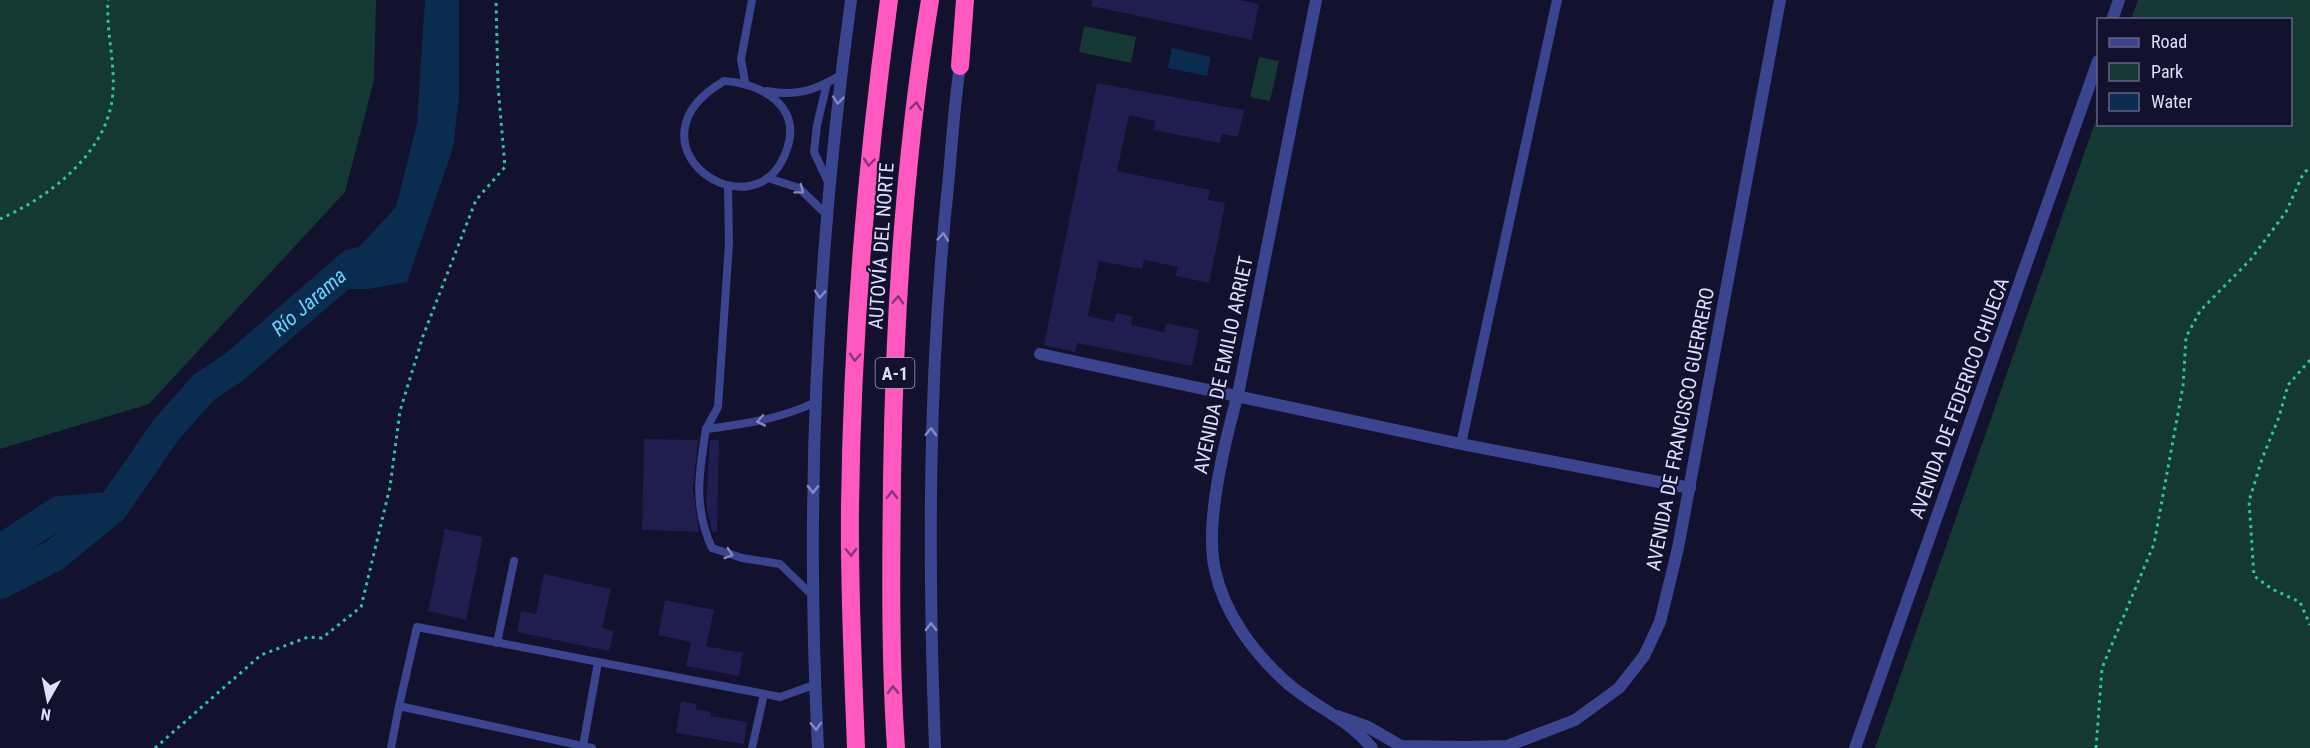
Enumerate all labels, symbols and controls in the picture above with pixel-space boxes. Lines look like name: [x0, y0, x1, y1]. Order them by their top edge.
legend: [2097, 18, 2292, 126]
text: Road: [2151, 31, 2187, 52]
text: Park: [2151, 61, 2183, 82]
text: Water: [2151, 91, 2193, 112]
one-way arrow: [832, 95, 845, 104]
one-way arrow: [910, 101, 922, 110]
one-way arrow: [863, 158, 876, 167]
street label: AUTOVÍA DEL NORTE: [863, 162, 899, 330]
one-way arrow: [793, 183, 804, 194]
one-way arrow: [936, 232, 949, 241]
street label: AVENIDA DE EMILIO ARRIET: [1188, 254, 1258, 476]
water label: Río Jarama: [267, 263, 351, 341]
street label: AVENIDA DE FEDERICO CHUECA: [1904, 274, 2014, 522]
street label: AVENIDA DE FRANCISCO GUERRERO: [1641, 285, 1719, 573]
one-way arrow: [814, 289, 827, 298]
one-way arrow: [892, 295, 905, 304]
one-way arrow: [849, 352, 862, 361]
road number: A-1: [876, 358, 914, 388]
one-way arrow: [756, 414, 766, 427]
one-way arrow: [925, 427, 938, 436]
one-way arrow: [807, 484, 820, 493]
one-way arrow: [886, 490, 898, 499]
one-way arrow: [723, 546, 734, 559]
one-way arrow: [845, 547, 857, 556]
one-way arrow: [924, 622, 937, 631]
north arrow: [18, 670, 78, 730]
one-way arrow: [886, 685, 899, 694]
text: N: [39, 704, 52, 724]
one-way arrow: [810, 721, 823, 730]

